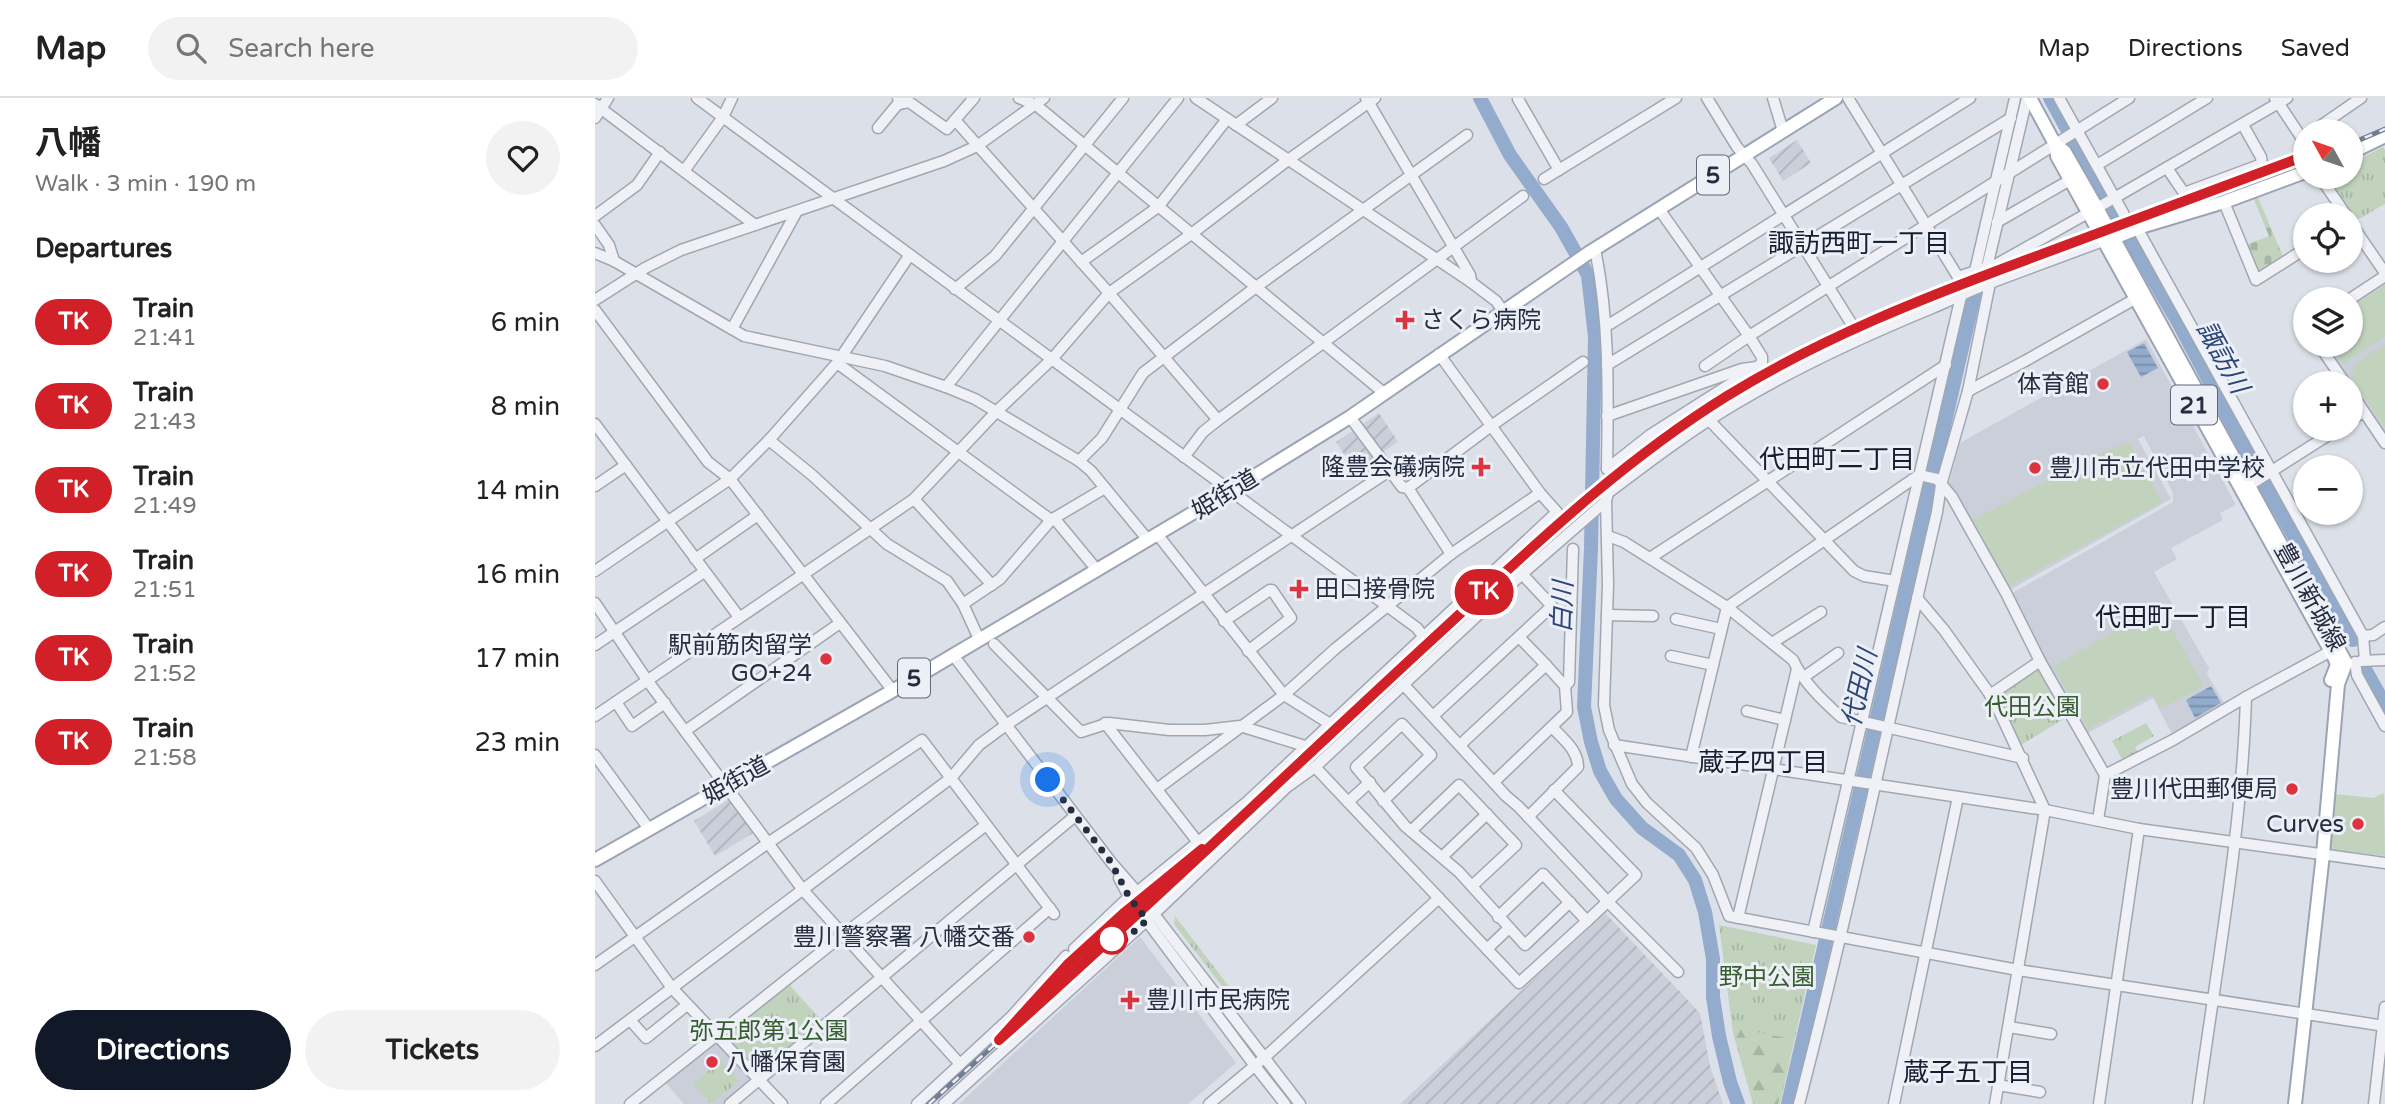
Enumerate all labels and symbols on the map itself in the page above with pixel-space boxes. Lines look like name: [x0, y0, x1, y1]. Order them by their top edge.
north arrow: [2293, 119, 2363, 189]
road number: 5: [1697, 156, 1729, 194]
district label: 諏訪西町一丁目: [1768, 228, 1950, 259]
place label: さくら病院: [1421, 306, 1541, 335]
marker: さくら病院: [1395, 310, 1415, 330]
water label: 諏訪川: [2190, 316, 2256, 401]
place label: 体育館: [2017, 370, 2089, 399]
marker: 体育館: [2095, 376, 2111, 392]
road number: 21: [2171, 386, 2217, 424]
district label: 代田町二丁目: [1759, 444, 1915, 475]
place label: 隆豊会礒病院: [1321, 453, 1465, 482]
place label: 豊川市立代田中学校: [2049, 454, 2265, 483]
marker: 隆豊会礒病院: [1471, 457, 1491, 477]
marker: 豊川市立代田中学校: [2027, 460, 2043, 476]
street label: 姫街道: [1187, 463, 1264, 525]
street label: 豊川新城線: [2268, 538, 2351, 657]
line badge: TK: [1453, 569, 1515, 615]
place label: 田口接骨院: [1315, 575, 1435, 604]
water label: 白川: [1546, 578, 1579, 634]
marker: 田口接骨院: [1289, 579, 1309, 599]
district label: 代田町一丁目: [2095, 602, 2251, 633]
place label: 駅前筋肉留学 GO+24: [668, 631, 812, 688]
water label: 代田川: [1836, 644, 1884, 730]
marker: 駅前筋肉留学 GO+24: [818, 651, 834, 667]
road number: 5: [898, 658, 930, 698]
park label: 代田公園: [1984, 693, 2080, 722]
district label: 蔵子四丁目: [1698, 747, 1828, 778]
street label: 姫街道: [698, 750, 775, 811]
your location: [1030, 762, 1065, 797]
place label: 豊川代田郵便局: [2110, 775, 2278, 804]
marker: 豊川代田郵便局: [2284, 781, 2300, 797]
place label: Curves: [2266, 810, 2344, 839]
marker: Curves: [2350, 816, 2366, 832]
place label: 豊川警察署 八幡交番: [793, 923, 1015, 952]
unlabelled marker: [1097, 924, 1127, 954]
marker: 豊川警察署 八幡交番: [1021, 929, 1037, 945]
park label: 野中公園: [1719, 963, 1815, 992]
place label: 豊川市民病院: [1146, 986, 1290, 1015]
marker: 豊川市民病院: [1120, 990, 1140, 1010]
park label: 弥五郎第1公園: [689, 1017, 849, 1046]
place label: 八幡保育園: [726, 1048, 846, 1077]
marker: 八幡保育園: [704, 1054, 720, 1070]
district label: 蔵子五丁目: [1903, 1057, 2033, 1088]

